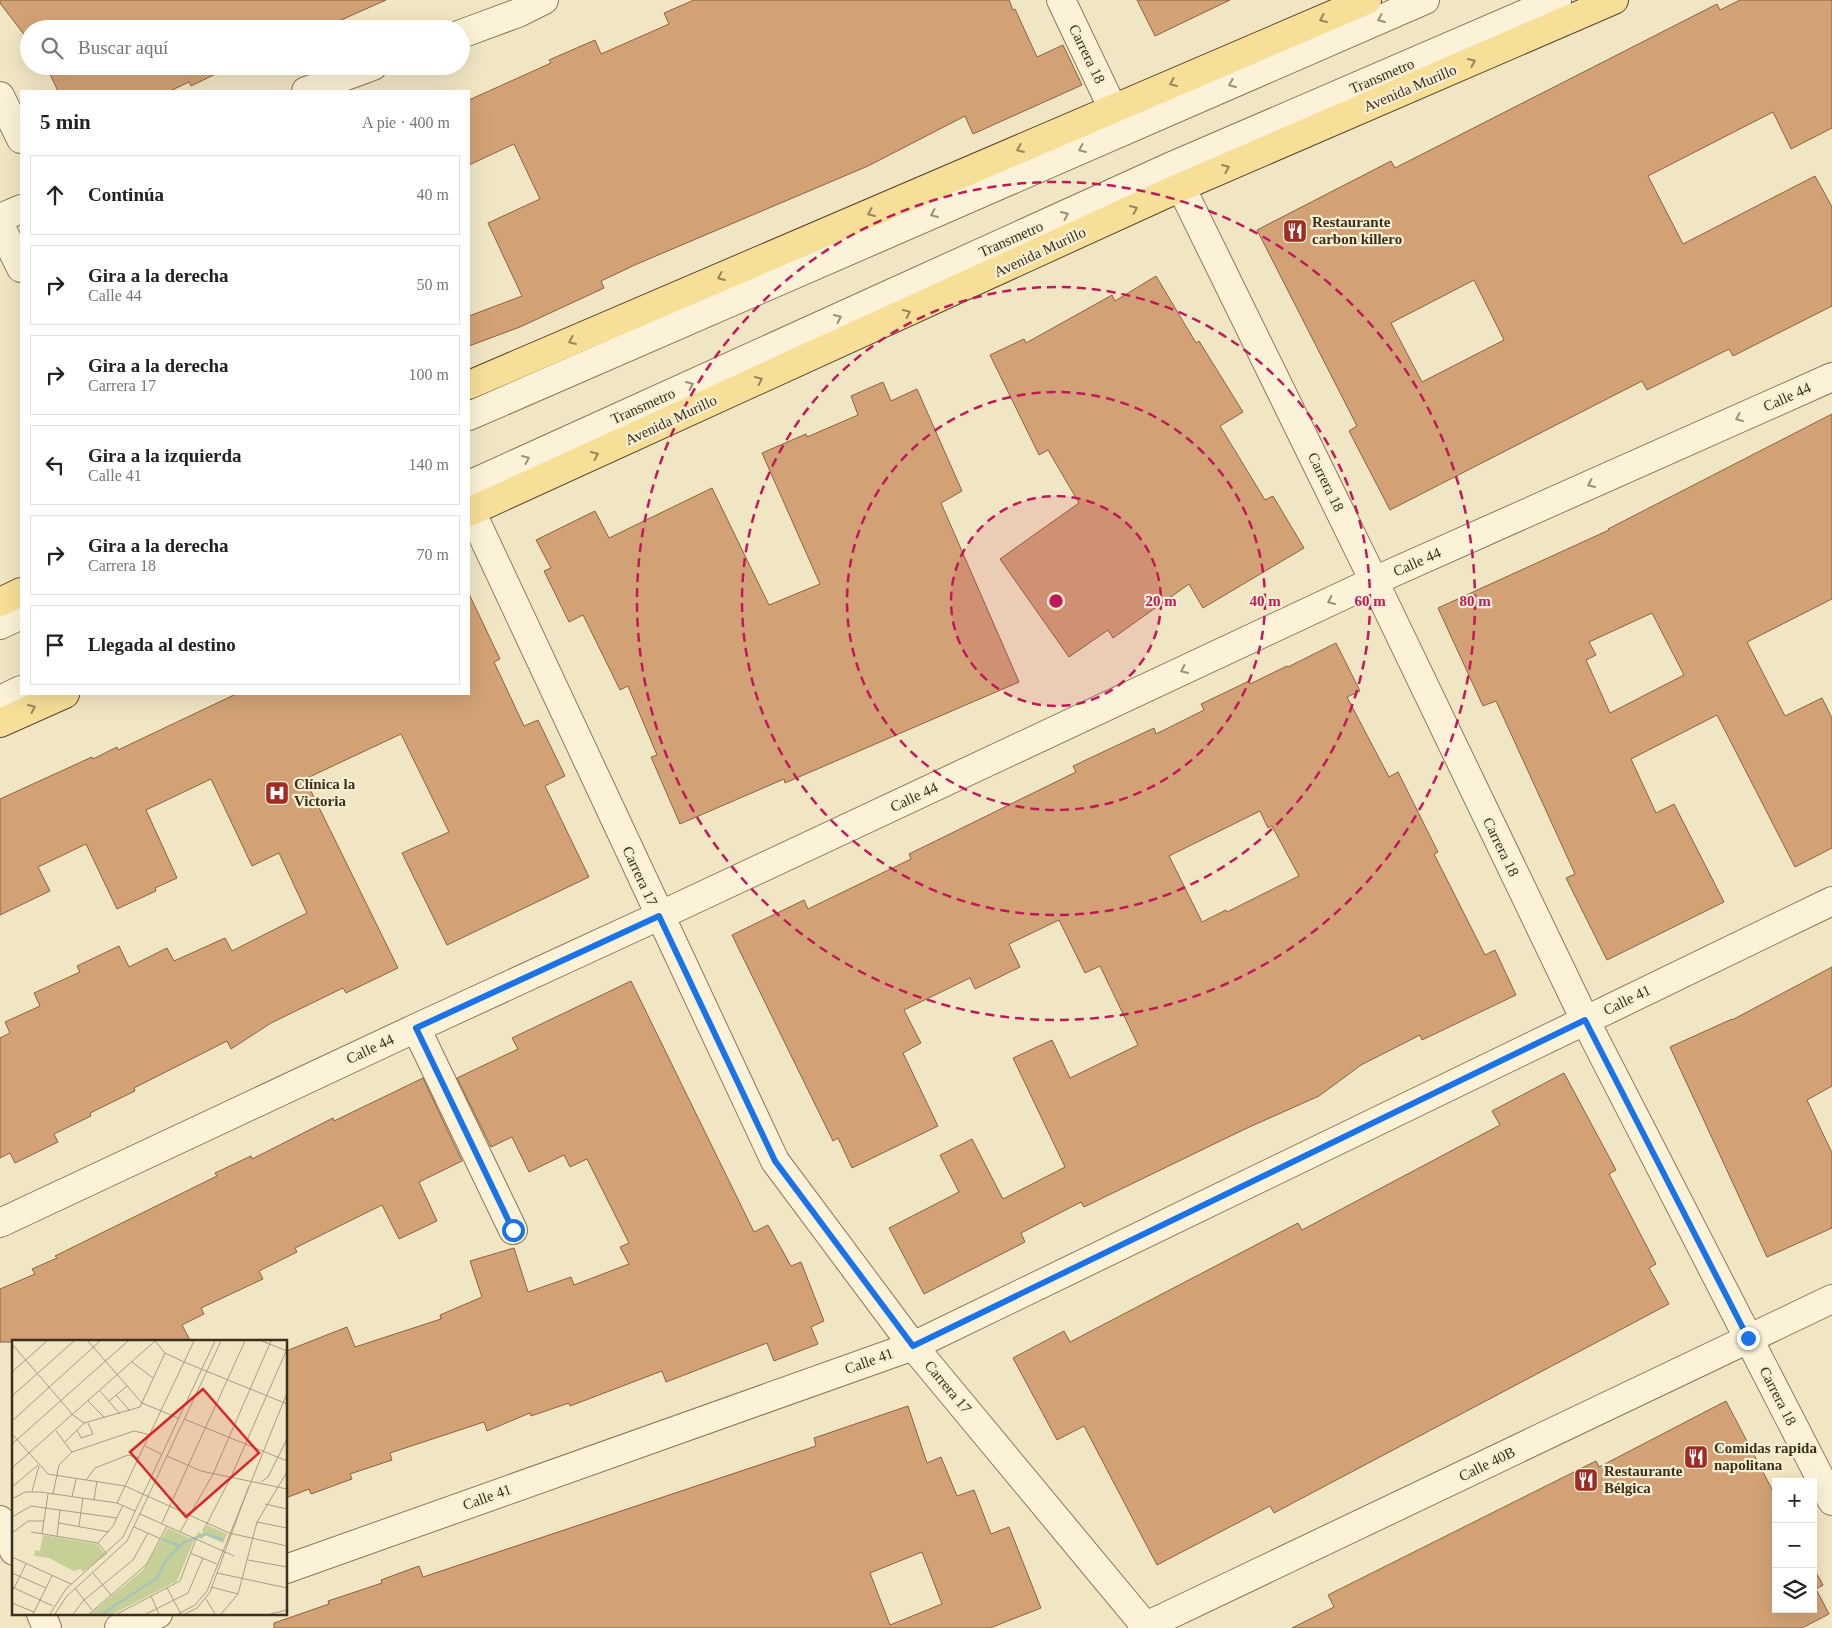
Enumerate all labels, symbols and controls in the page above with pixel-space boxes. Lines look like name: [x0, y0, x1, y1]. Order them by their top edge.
one-way arrow: [1377, 13, 1386, 24]
one-way arrow: [1319, 14, 1327, 24]
search box: [20, 20, 470, 75]
street label: Carrera 18: [1066, 22, 1108, 86]
icon: search: [38, 34, 66, 62]
text: Buscar aquí: [78, 37, 168, 58]
street label: Transmetro: [1347, 55, 1417, 97]
one-way arrow: [1467, 57, 1476, 68]
street label: Avenida Murillo: [1361, 61, 1459, 115]
one-way arrow: [1169, 77, 1178, 88]
one-way arrow: [1228, 77, 1237, 88]
text: 5 min: [40, 110, 91, 134]
text: A pie · 400 m: [362, 114, 450, 131]
one-way arrow: [1016, 142, 1025, 153]
one-way arrow: [1078, 142, 1087, 153]
one-way arrow: [1221, 164, 1230, 175]
icon: ahead: [41, 181, 69, 209]
text: Continúa: [88, 184, 164, 205]
text: 40 m: [417, 186, 449, 203]
one-way arrow: [1129, 205, 1138, 216]
one-way arrow: [867, 206, 876, 217]
one-way arrow: [930, 207, 939, 218]
one-way arrow: [1060, 210, 1069, 221]
place label: Restaurante carbon killero: [1312, 214, 1402, 247]
street label: Transmetro: [976, 218, 1046, 260]
restaurant icon: Restaurante carbon killero: [1282, 218, 1308, 244]
street label: Avenida Murillo: [992, 224, 1088, 280]
text: Gira a la derecha: [88, 265, 229, 286]
one-way arrow: [717, 270, 726, 281]
icon: right: [41, 271, 69, 299]
text: 50 m: [417, 276, 449, 293]
text: Calle 44: [88, 287, 142, 304]
one-way arrow: [901, 309, 910, 319]
one-way arrow: [833, 313, 842, 324]
one-way arrow: [568, 334, 577, 345]
text: Gira a la derecha: [88, 355, 229, 376]
icon: right: [41, 361, 69, 389]
text: 100 m: [409, 366, 449, 383]
one-way arrow: [754, 376, 763, 387]
text: Carrera 17: [88, 377, 156, 394]
street label: Calle 44: [1761, 379, 1814, 415]
one-way arrow: [685, 381, 694, 391]
street label: Transmetro: [608, 385, 678, 427]
street label: Avenida Murillo: [623, 392, 719, 448]
one-way arrow: [1735, 412, 1744, 423]
text: Gira a la izquierda: [88, 445, 242, 466]
street label: Carrera 18: [1305, 450, 1347, 514]
icon: left: [41, 451, 69, 479]
one-way arrow: [590, 451, 599, 461]
one-way arrow: [521, 455, 530, 466]
text: 140 m: [409, 456, 449, 473]
text: Calle 41: [88, 467, 142, 484]
one-way arrow: [1587, 478, 1596, 489]
text: Gira a la derecha: [88, 535, 229, 556]
icon: right: [41, 541, 69, 569]
street label: Calle 44: [1391, 544, 1444, 580]
text: 70 m: [417, 546, 449, 563]
text: Carrera 18: [88, 557, 156, 574]
centre of rings: [1047, 592, 1065, 610]
text: 20 m: [1145, 593, 1177, 609]
text: 40 m: [1249, 593, 1281, 609]
text: 60 m: [1354, 593, 1386, 609]
text: 80 m: [1459, 593, 1491, 609]
one-way arrow: [1327, 595, 1336, 605]
icon: arrive: [41, 631, 69, 659]
text: Llegada al destino: [88, 634, 236, 655]
one-way arrow: [1180, 664, 1189, 674]
one-way arrow: [27, 704, 36, 715]
place label: Clínica la Victoria: [294, 776, 356, 809]
street label: Calle 44: [888, 779, 941, 815]
hospital icon: Clínica la Victoria: [264, 780, 290, 806]
street label: Carrera 18: [1480, 815, 1522, 879]
street label: Carrera 17: [619, 844, 661, 909]
street label: Calle 41: [1601, 982, 1653, 1018]
street label: Calle 44: [344, 1031, 397, 1067]
route start: [502, 1219, 525, 1242]
route end: [1737, 1327, 1760, 1350]
inset map: [12, 1340, 288, 1616]
street label: Calle 41: [843, 1345, 895, 1377]
street label: Carrera 17: [921, 1357, 975, 1417]
street label: Carrera 18: [1756, 1364, 1800, 1428]
place label: Comidas rapida napolitana: [1714, 1440, 1817, 1473]
street label: Calle 40B: [1456, 1444, 1518, 1484]
restaurant icon: Comidas rapida napolitana: [1683, 1444, 1709, 1470]
place label: Restaurante Bélgica: [1604, 1463, 1683, 1496]
restaurant icon: Restaurante Bélgica: [1573, 1467, 1599, 1493]
map controls: [1772, 1478, 1817, 1613]
button: +: [1772, 1478, 1817, 1523]
street label: Calle 41: [461, 1481, 513, 1513]
button: −: [1772, 1523, 1817, 1568]
button: layers: [1772, 1568, 1817, 1613]

